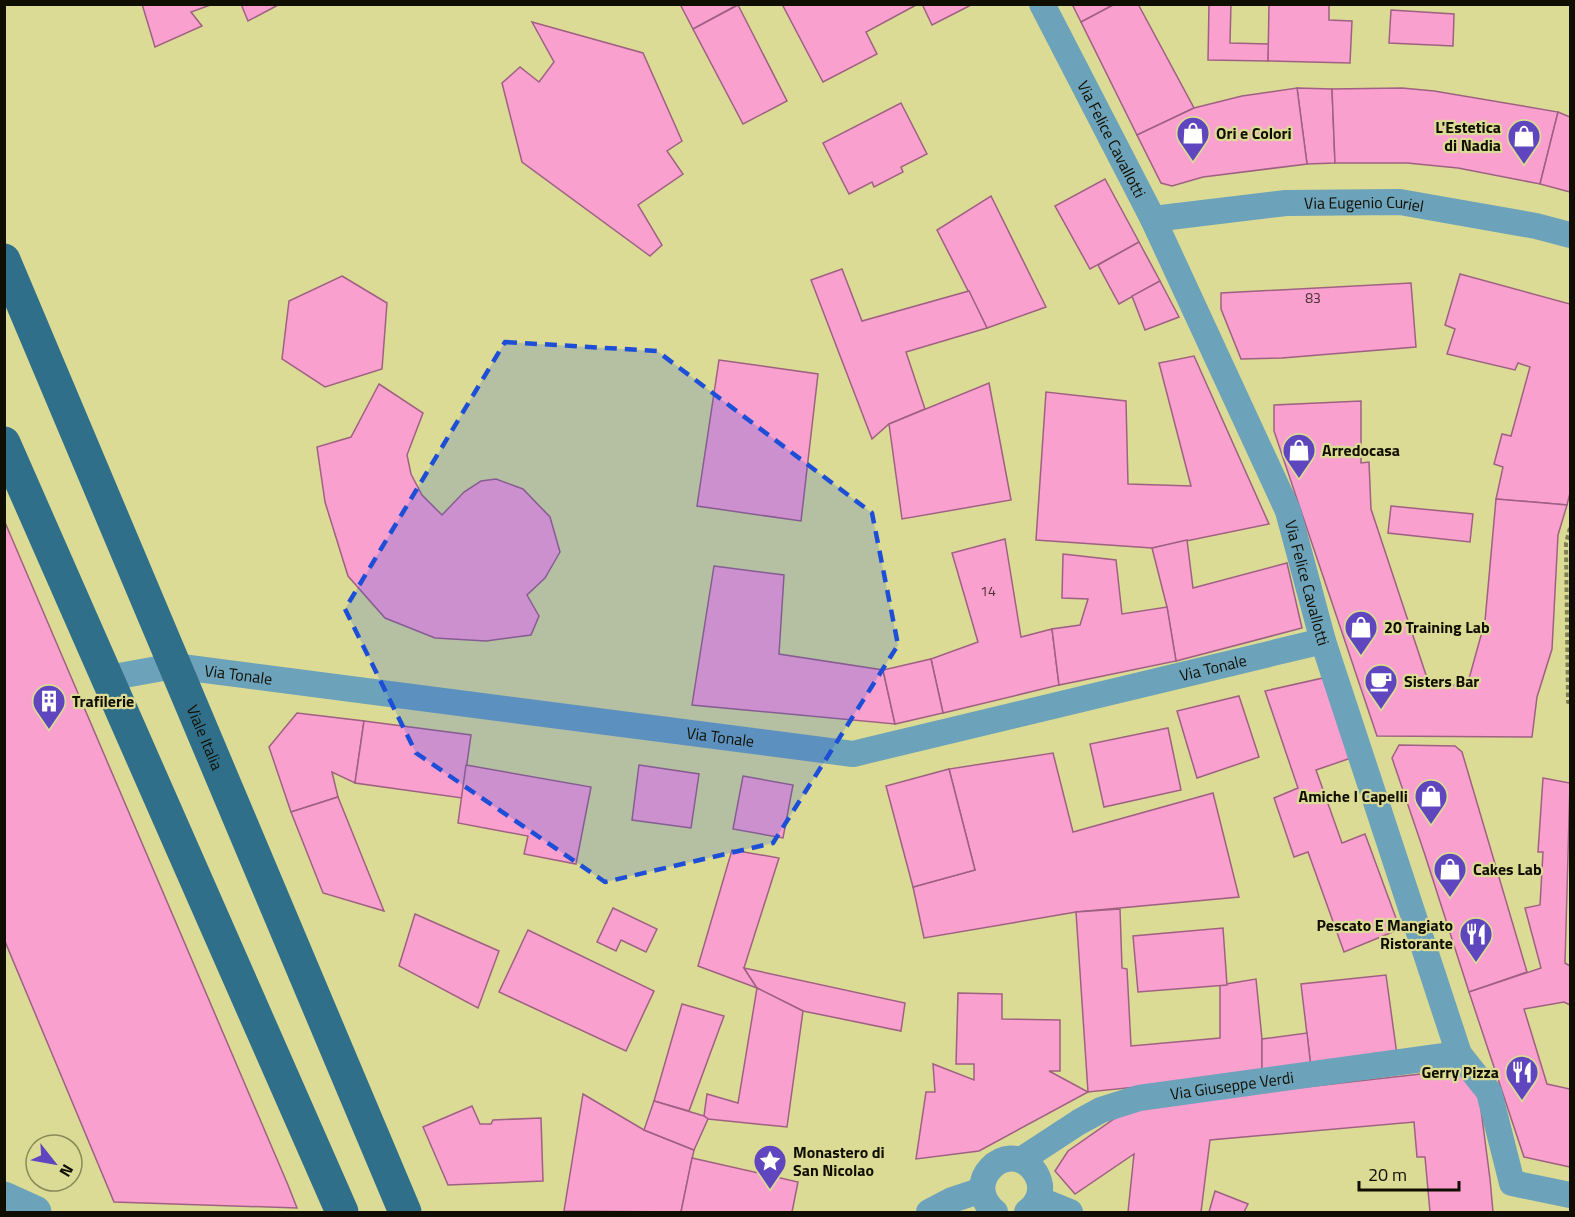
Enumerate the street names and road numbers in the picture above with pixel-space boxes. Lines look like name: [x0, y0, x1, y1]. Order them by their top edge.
street label: Via Felice Cavallotti: [1071, 76, 1152, 202]
street label: Via Eugenio Curiel: [1304, 190, 1426, 218]
street label: Via Felice Cavallotti: [1279, 517, 1336, 649]
street label: Via Tonale: [1177, 648, 1249, 687]
street label: Via Tonale: [203, 658, 274, 691]
street label: Viale Italia: [181, 701, 230, 774]
street label: Via Tonale: [685, 721, 756, 753]
street label: Via Giuseppe Verdi: [1169, 1065, 1295, 1106]

